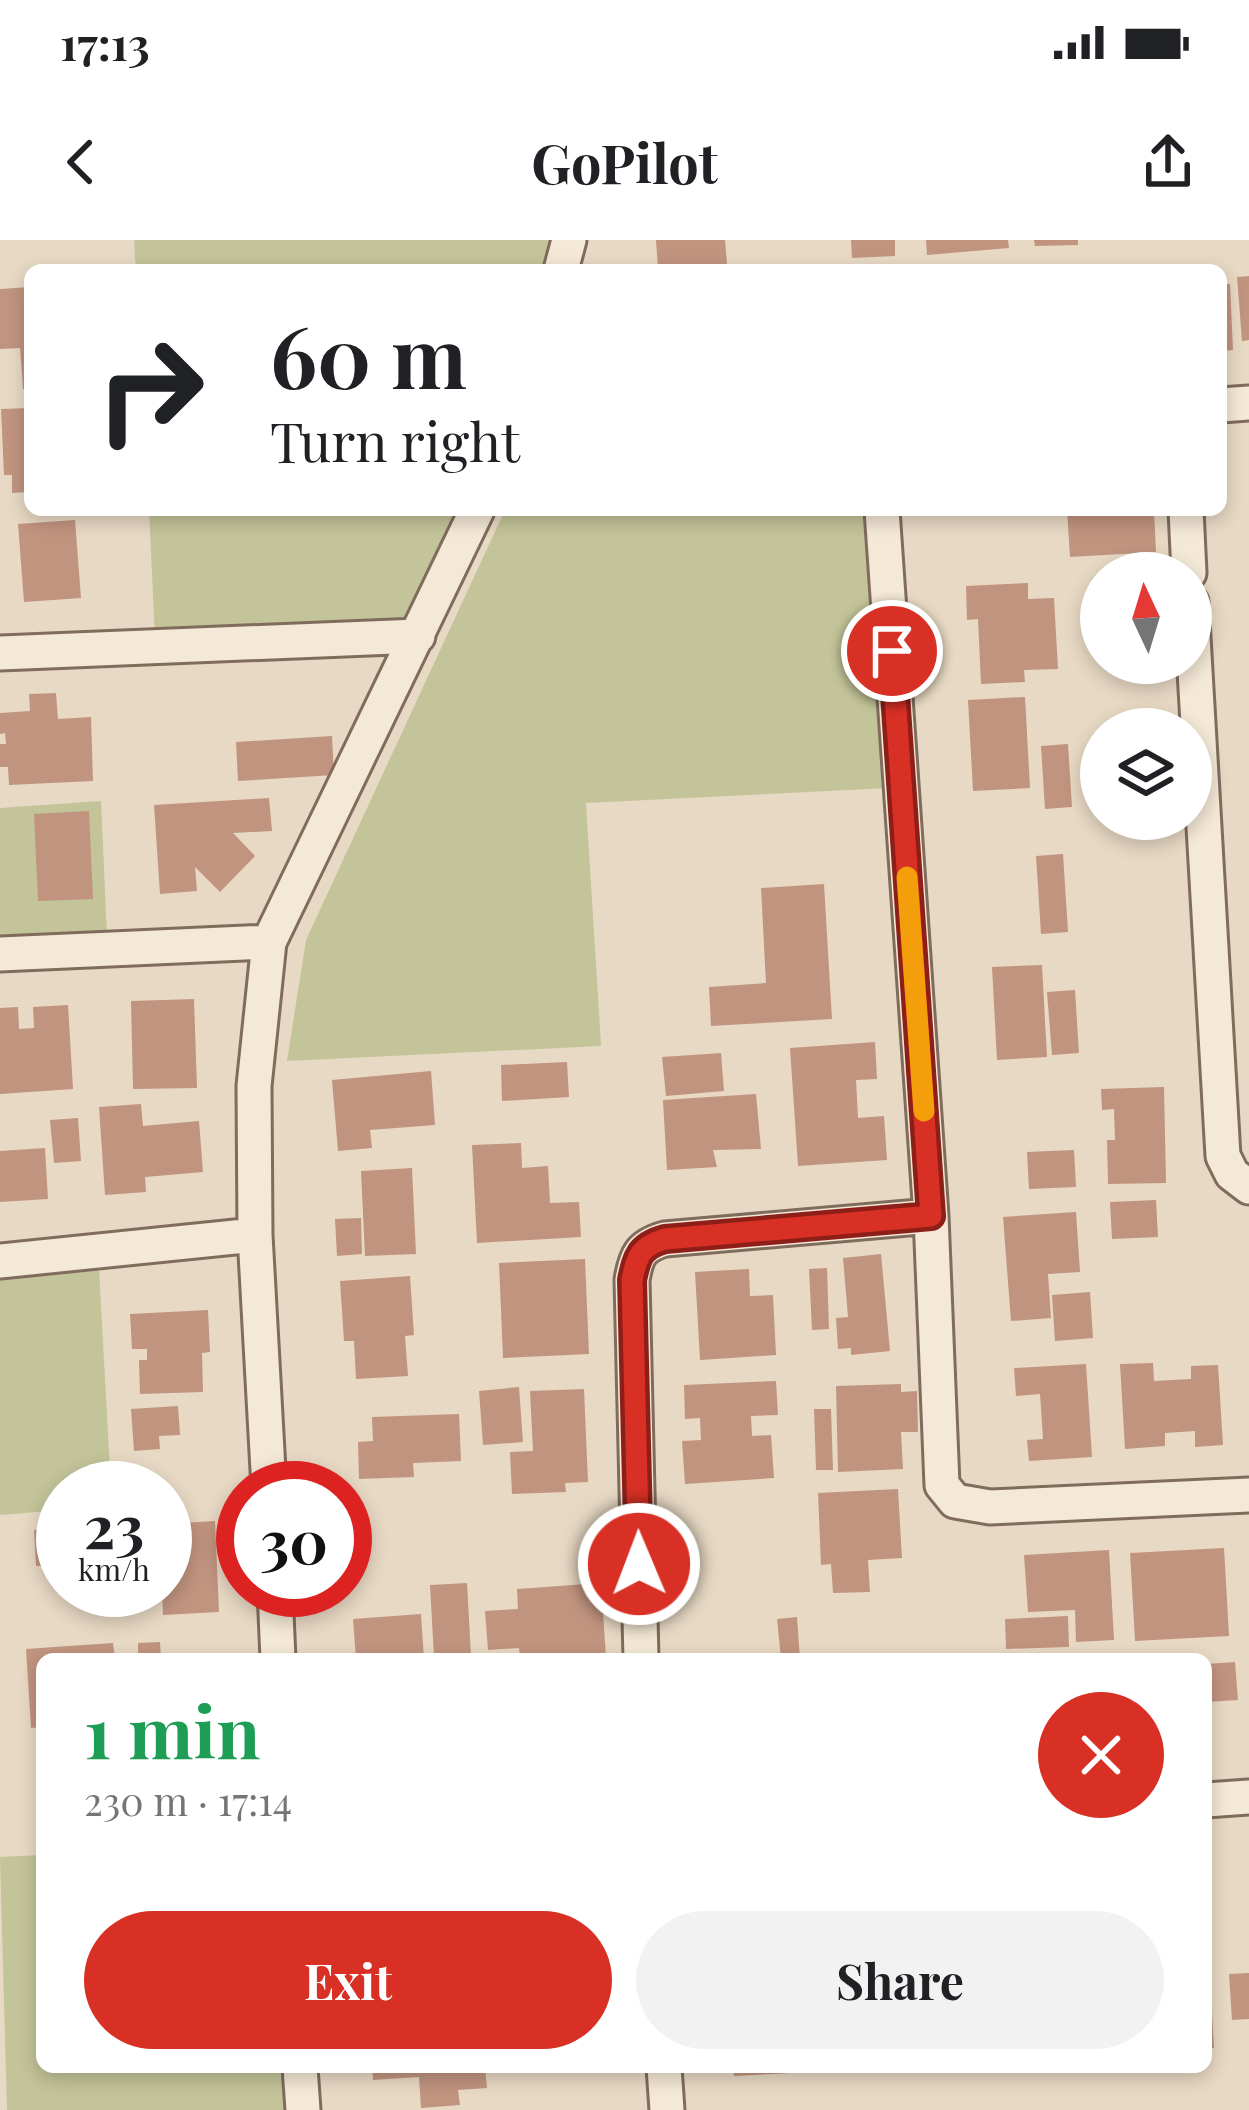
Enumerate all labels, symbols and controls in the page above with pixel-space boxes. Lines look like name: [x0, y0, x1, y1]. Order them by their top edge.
text: 17:13: [60, 12, 150, 72]
text: GoPilot: [531, 126, 718, 198]
icon: back: [48, 129, 114, 195]
icon: share: [1135, 129, 1201, 195]
text: 60 m: [270, 298, 467, 410]
icon: right: [72, 312, 228, 468]
text: Turn right: [270, 405, 520, 477]
north arrow: [1080, 552, 1212, 684]
map controls: [1080, 552, 1212, 840]
pin: [841, 600, 943, 702]
icon: arrive: [859, 618, 925, 684]
button: layers: [1080, 708, 1212, 840]
speed limit sign: 30: [216, 1461, 372, 1617]
text: 23: [84, 1484, 144, 1564]
position arrow: [576, 1501, 702, 1627]
text: km/h: [78, 1549, 150, 1589]
text: 1 min: [84, 1681, 260, 1777]
button: close: [1038, 1692, 1164, 1818]
text: 230 m · 17:14: [84, 1774, 292, 1826]
button: Exit: [84, 1911, 612, 2049]
button: Share: [636, 1911, 1164, 2049]

